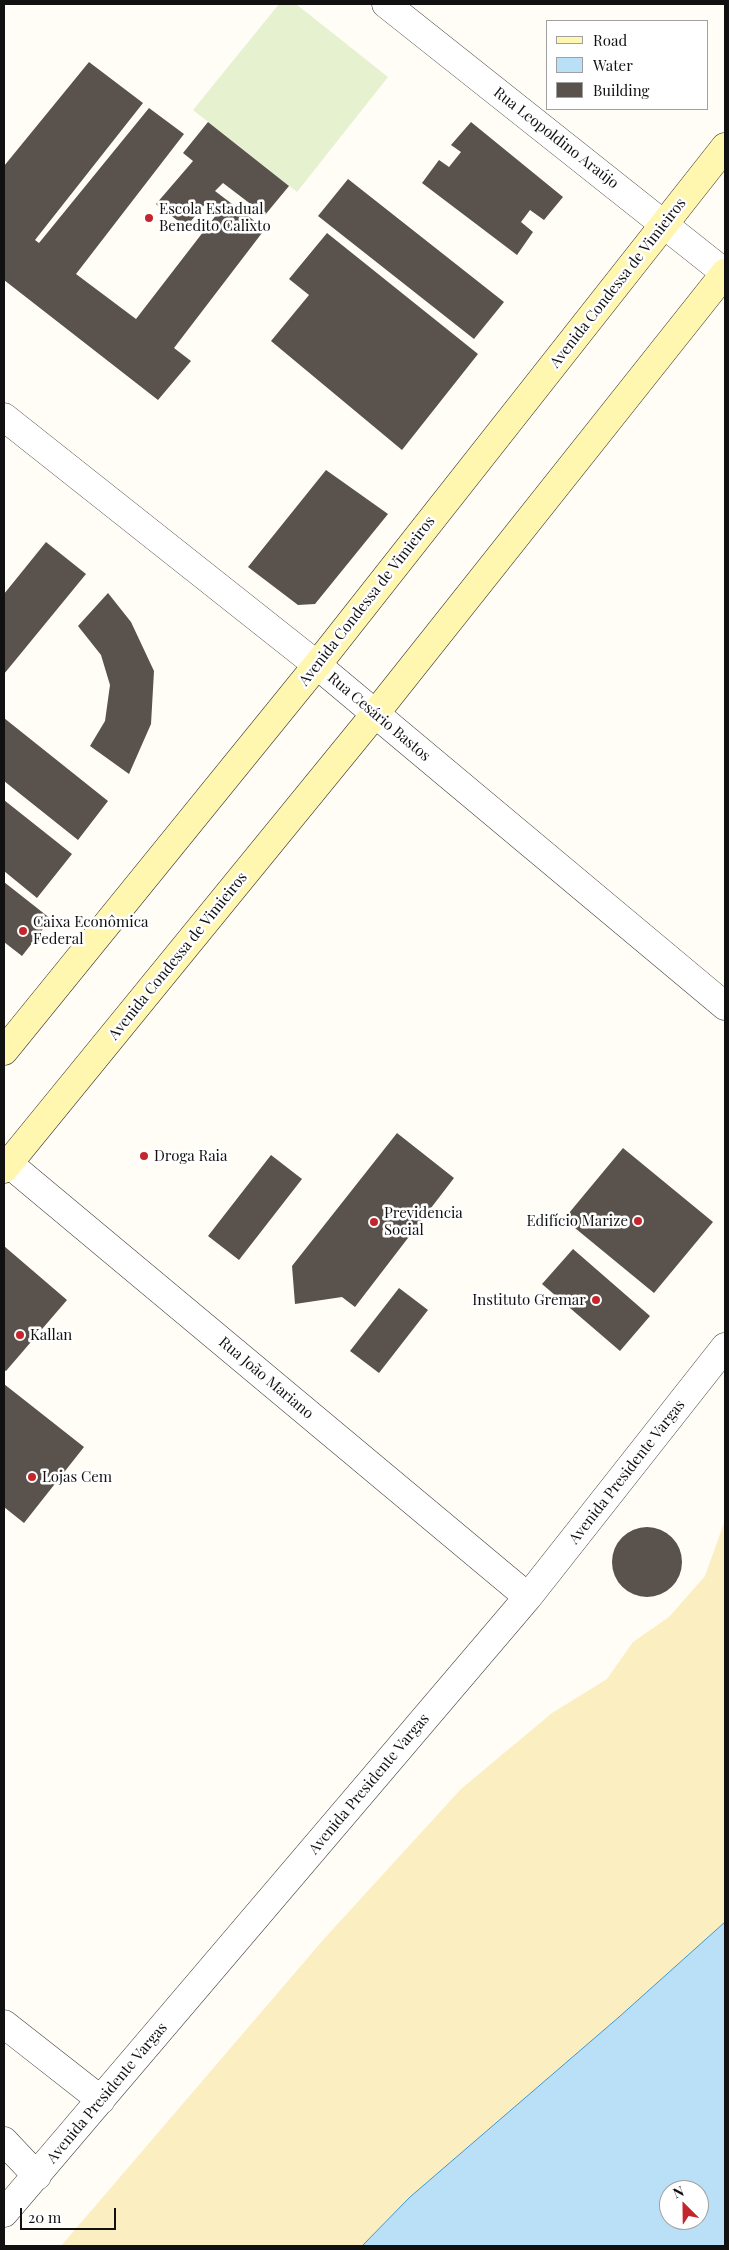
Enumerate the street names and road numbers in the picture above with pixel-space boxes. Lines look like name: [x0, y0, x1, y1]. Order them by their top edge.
street label: Rua Leopoldino Araújo: [490, 84, 622, 192]
street label: Avenida Condessa de Vimieiros: [546, 195, 690, 371]
street label: Avenida Condessa de Vimieiros: [295, 513, 439, 689]
street label: Rua Cesário Bastos: [324, 669, 434, 765]
street label: Avenida Condessa de Vimieiros: [105, 869, 251, 1043]
street label: Rua João Mariano: [215, 1333, 317, 1423]
street label: Avenida Presidente Vargas: [565, 1396, 689, 1548]
street label: Avenida Presidente Vargas: [305, 1710, 433, 1858]
street label: Avenida Presidente Vargas: [43, 2019, 171, 2167]

